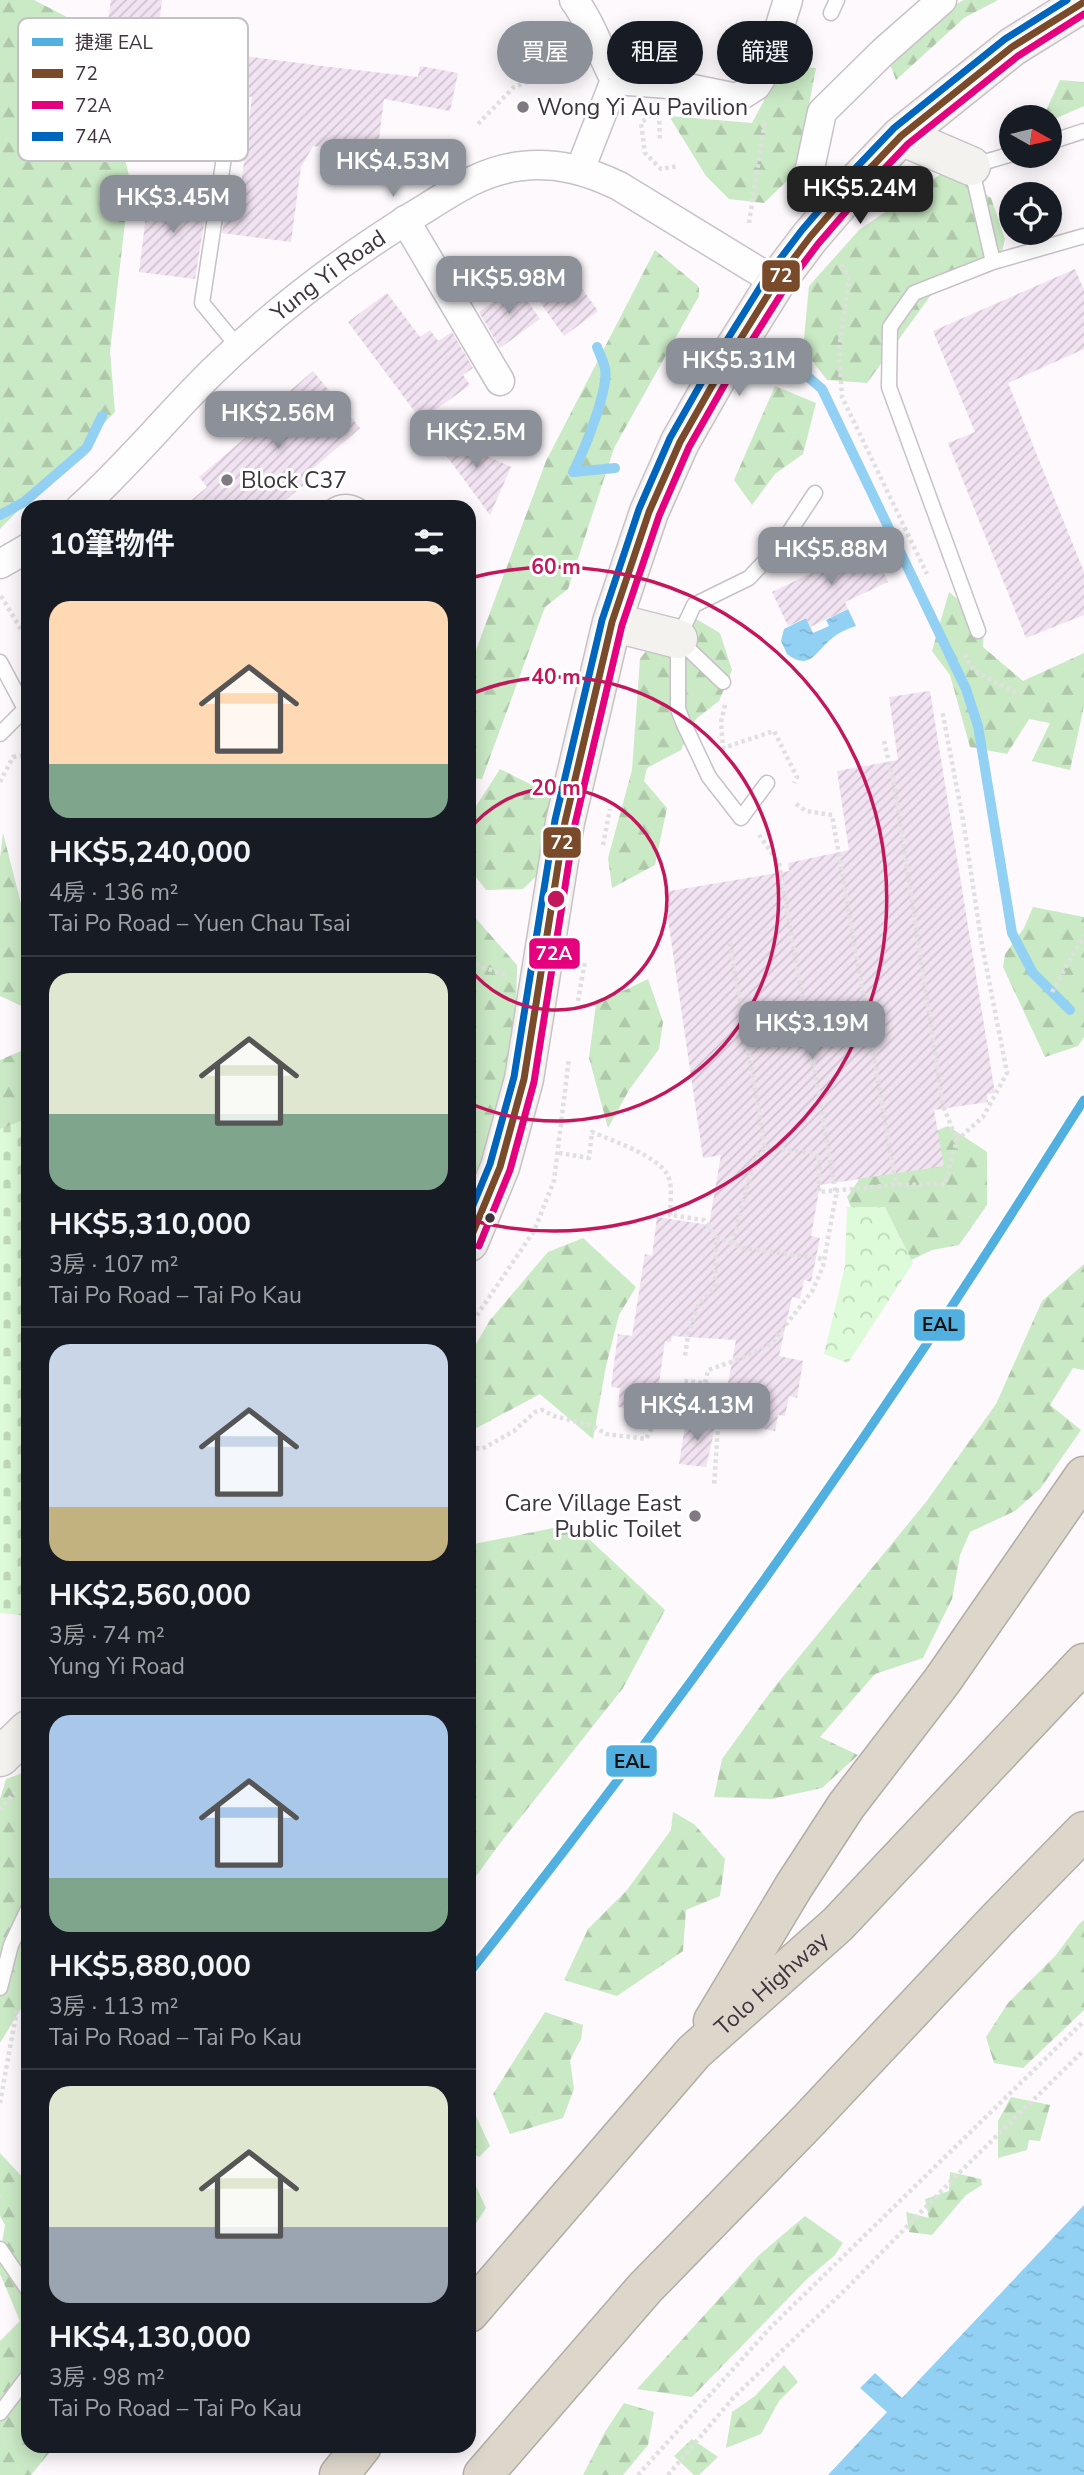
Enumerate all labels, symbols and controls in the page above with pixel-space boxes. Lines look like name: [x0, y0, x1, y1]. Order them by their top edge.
legend: [18, 18, 248, 161]
chip: 買屋: [497, 21, 593, 84]
chip: 租屋: [607, 21, 703, 84]
chip: 篩選: [717, 21, 813, 84]
text: 捷運 EAL: [75, 30, 154, 56]
text: 72: [75, 61, 98, 87]
place label: Wong Yi Au Pavilion: [537, 92, 748, 123]
text: 72A: [75, 93, 112, 119]
marker: Wong Yi Au Pavilion: [515, 99, 531, 115]
north arrow: [999, 105, 1062, 168]
map controls: [999, 105, 1062, 245]
text: 74A: [75, 124, 112, 150]
pin: HK$4.53M: [321, 140, 465, 199]
text: HK$4.53M: [336, 146, 450, 177]
pin: HK$5.24M: [788, 166, 932, 226]
text: HK$5.24M: [803, 173, 917, 204]
pin: HK$3.45M: [101, 176, 245, 235]
text: HK$3.45M: [116, 182, 230, 213]
button: locate: [999, 182, 1062, 245]
street label: Yung Yi Road: [264, 223, 392, 329]
pin: HK$5.98M: [437, 256, 581, 316]
line badge: 72: [761, 259, 801, 293]
text: HK$5.98M: [452, 263, 566, 294]
text: 72: [770, 263, 792, 289]
pin: HK$5.31M: [667, 338, 811, 398]
text: HK$5.31M: [682, 345, 796, 376]
pin: HK$2.56M: [206, 392, 350, 451]
text: HK$2.56M: [221, 398, 335, 429]
pin: HK$2.5M: [411, 410, 541, 470]
text: HK$2.5M: [426, 417, 526, 448]
place label: Block C37: [241, 465, 347, 496]
marker: Block C37: [219, 472, 235, 488]
icon: filters: [410, 523, 448, 561]
text: 10筆物件: [49, 524, 175, 565]
pin: HK$5.88M: [759, 528, 903, 587]
text: HK$5.88M: [774, 534, 888, 565]
text: 60 m: [531, 553, 581, 581]
icon: home: [186, 646, 312, 772]
text: 40 m: [531, 663, 581, 691]
text: 20 m: [531, 774, 581, 802]
line badge: 72: [542, 826, 582, 859]
text: 72: [551, 830, 573, 856]
text: HK$5,240,000: [49, 832, 251, 873]
text: 4房 · 136 m²: [49, 877, 179, 908]
centre of rings: [544, 887, 568, 911]
text: Tai Po Road – Yuen Chau Tsai: [49, 908, 351, 939]
line badge: 72A: [528, 937, 581, 970]
text: 72A: [536, 941, 573, 967]
pin: HK$3.19M: [740, 1002, 884, 1061]
text: HK$3.19M: [755, 1008, 869, 1039]
icon: home: [186, 1018, 312, 1144]
text: HK$5,310,000: [49, 1204, 251, 1245]
unlabelled marker: [483, 1211, 497, 1225]
text: 3房 · 107 m²: [49, 1249, 179, 1280]
text: Tai Po Road – Tai Po Kau: [49, 1280, 302, 1311]
line badge: EAL: [913, 1308, 966, 1342]
text: EAL: [922, 1312, 958, 1338]
pin: HK$4.13M: [625, 1384, 769, 1443]
icon: home: [186, 1389, 312, 1515]
text: HK$4.13M: [640, 1390, 754, 1421]
place label: Care Village East Public Toilet: [504, 1488, 682, 1545]
marker: Care Village East Public Toilet: [687, 1508, 703, 1524]
text: HK$2,560,000: [49, 1575, 251, 1616]
text: 3房 · 74 m²: [49, 1620, 165, 1651]
text: Yung Yi Road: [49, 1651, 185, 1682]
line badge: EAL: [605, 1744, 658, 1778]
text: EAL: [614, 1749, 650, 1775]
icon: home: [186, 1760, 312, 1886]
street label: Tolo Highway: [708, 1925, 835, 2043]
text: HK$5,880,000: [49, 1946, 251, 1987]
text: 3房 · 113 m²: [49, 1991, 179, 2022]
text: Tai Po Road – Tai Po Kau: [49, 2022, 302, 2053]
icon: home: [186, 2131, 312, 2257]
text: HK$4,130,000: [49, 2317, 251, 2358]
text: 3房 · 98 m²: [49, 2362, 165, 2393]
text: Tai Po Road – Tai Po Kau: [49, 2393, 302, 2424]

